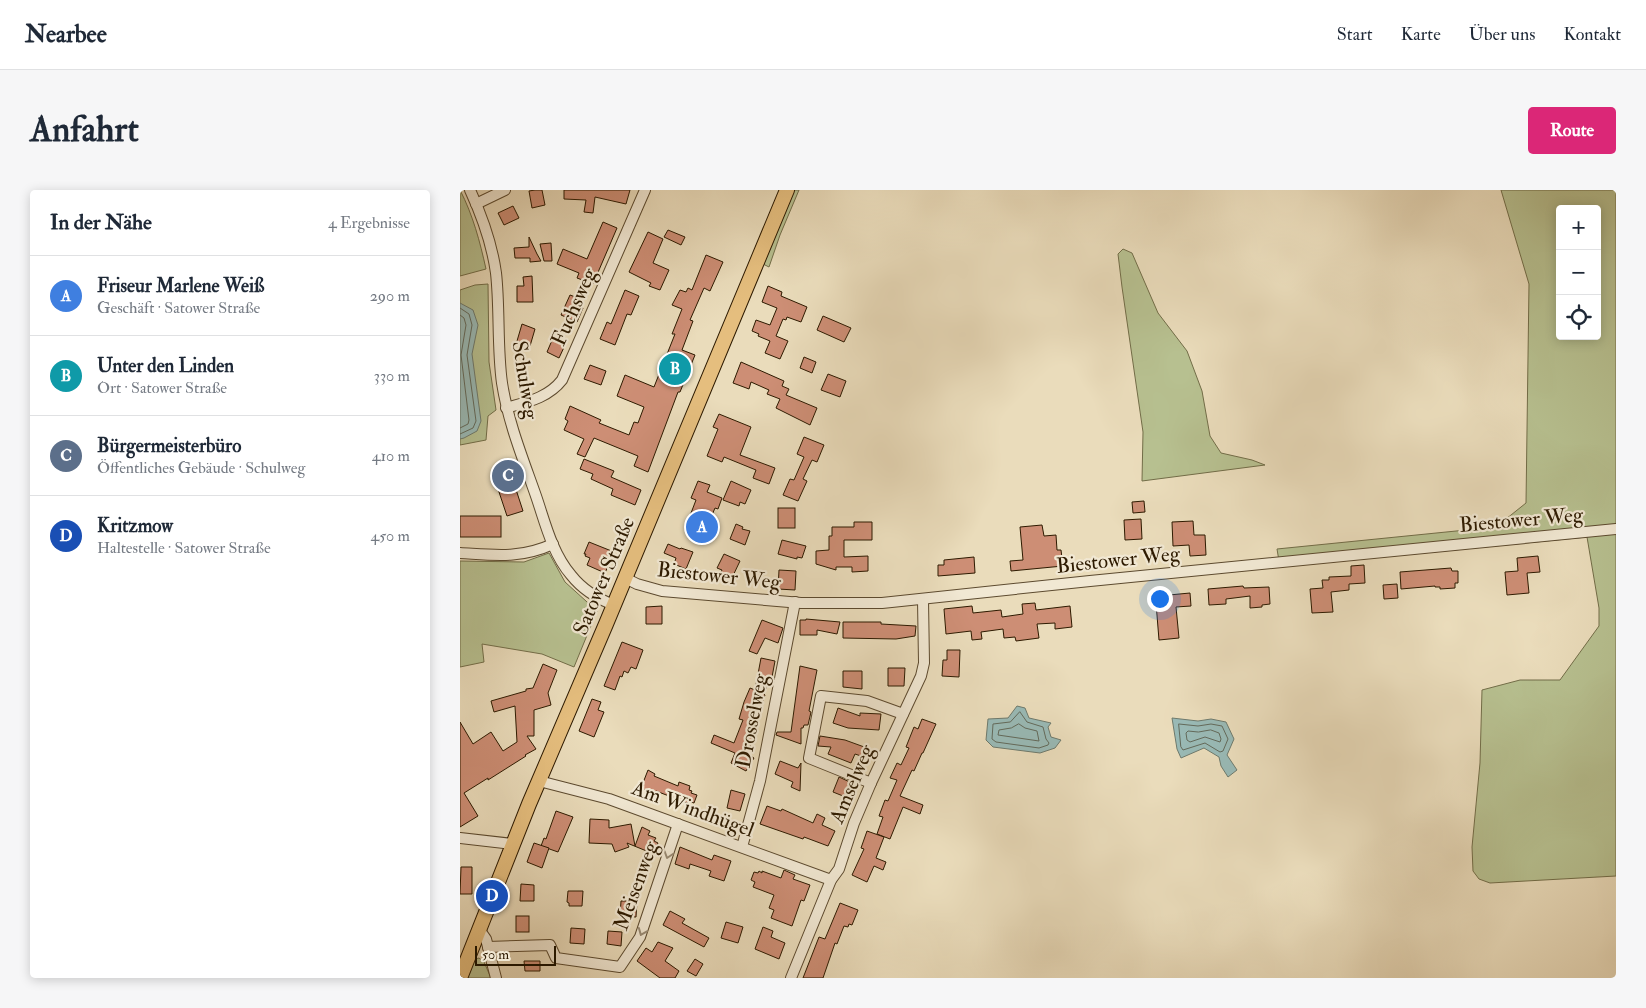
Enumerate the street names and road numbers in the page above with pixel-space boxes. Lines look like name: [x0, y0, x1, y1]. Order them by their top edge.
street label: Fuchsweg: [545, 263, 603, 350]
street label: Schulweg: [505, 339, 545, 422]
street label: Biestower Weg: [1458, 501, 1585, 539]
street label: Satower Straße: [567, 513, 641, 639]
street label: Biestower Weg: [1055, 540, 1182, 580]
street label: Biestower Weg: [656, 556, 783, 596]
street label: Drosselweg: [730, 671, 774, 770]
street label: Amselweg: [823, 740, 881, 828]
street label: Am Windhügel: [627, 774, 758, 844]
street label: Meisenweg: [607, 837, 665, 934]

